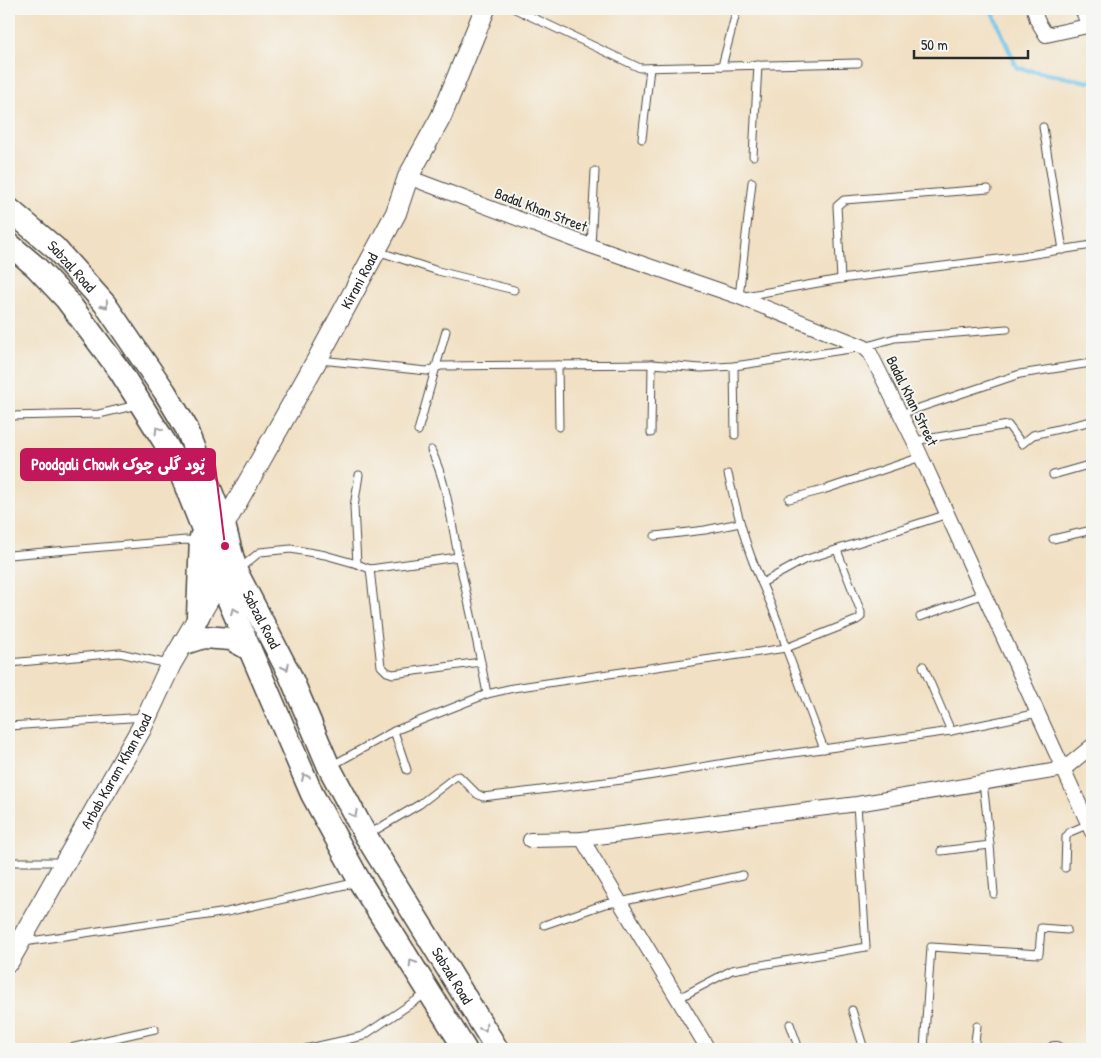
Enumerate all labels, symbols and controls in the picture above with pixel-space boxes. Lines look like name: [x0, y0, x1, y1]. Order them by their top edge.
scale bar: [914, 28, 1027, 60]
text: 50 m: [921, 34, 948, 55]
street label: Badal Khan Street: [492, 182, 591, 237]
street label: Sabzal Road: [43, 235, 101, 297]
street label: Kirani Road: [335, 249, 383, 313]
one-way arrow: [100, 299, 109, 308]
street label: Badal Khan Street: [882, 352, 944, 450]
one-way arrow: [154, 426, 164, 435]
callout: Poodgali Chowk پُود گلی چوک: [21, 449, 215, 480]
text: Poodgali Chowk پُود گلی چوک: [31, 453, 206, 476]
street label: Sabzal Road: [238, 586, 286, 652]
one-way arrow: [229, 608, 239, 616]
one-way arrow: [280, 662, 290, 671]
street label: Arbab Karam Khan Road: [75, 710, 157, 832]
one-way arrow: [300, 773, 311, 782]
one-way arrow: [348, 809, 358, 818]
street label: Sabzal Road: [427, 943, 478, 1008]
one-way arrow: [408, 960, 418, 969]
one-way arrow: [478, 1022, 488, 1031]

